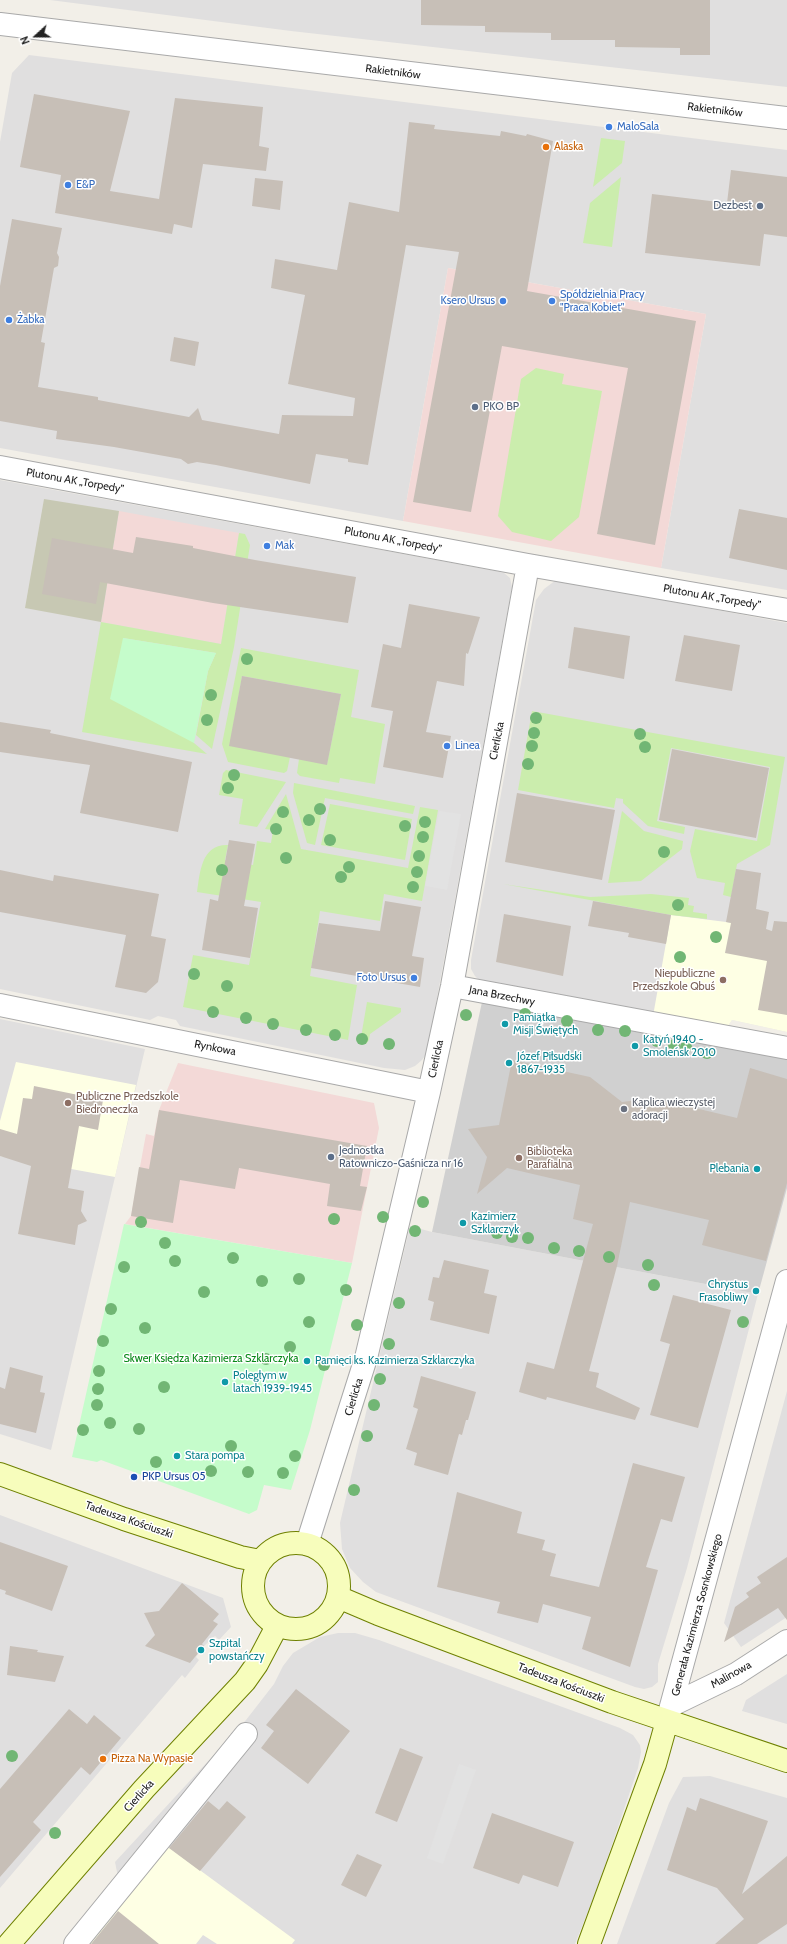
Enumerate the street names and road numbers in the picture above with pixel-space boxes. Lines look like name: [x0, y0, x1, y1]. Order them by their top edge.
street label: Rakietników: [365, 62, 421, 82]
street label: Rakietników: [687, 100, 743, 120]
street label: Plutonu AK „Torpedy”: [25, 466, 125, 496]
street label: Plutonu AK „Torpedy”: [343, 524, 443, 556]
street label: Plutonu AK „Torpedy”: [662, 582, 762, 612]
street label: Cierlicka: [487, 721, 507, 761]
street label: Jana Brzechwy: [468, 983, 536, 1009]
street label: Rynkowa: [193, 1038, 237, 1058]
street label: Cierlicka: [426, 1039, 446, 1079]
street label: Cierlicka: [342, 1377, 366, 1417]
street label: Tadeusza Kościuszki: [83, 1499, 175, 1541]
street label: Generała Kazimierza Sosnkowskiego: [669, 1532, 725, 1698]
street label: Malinowa: [708, 1658, 754, 1692]
street label: Tadeusza Kościuszki: [516, 1660, 606, 1706]
street label: Cierlicka: [121, 1777, 157, 1815]

